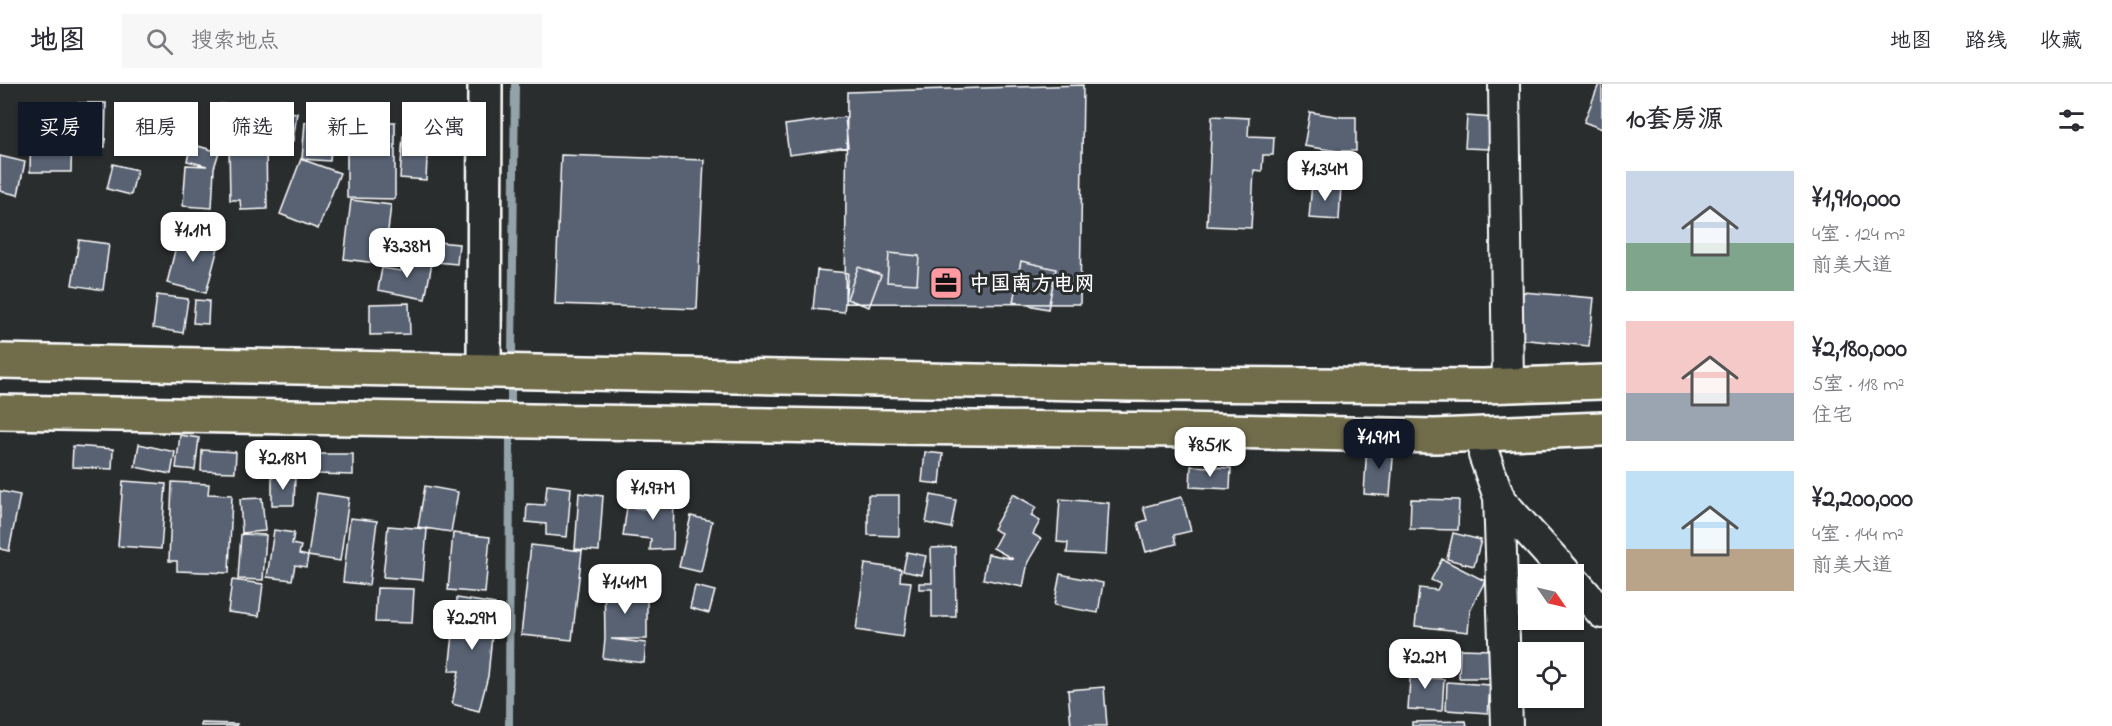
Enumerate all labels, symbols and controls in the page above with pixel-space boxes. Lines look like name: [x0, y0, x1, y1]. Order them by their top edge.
search box: [122, 14, 542, 68]
text: 地图: [30, 22, 86, 63]
icon: search: [143, 25, 176, 58]
text: 搜索地点: [191, 26, 279, 58]
text: 地图: [1890, 27, 1932, 57]
text: 路线: [1965, 27, 2007, 57]
text: 收藏: [2040, 27, 2082, 57]
chip: 买房: [18, 102, 102, 156]
chip: 租房: [114, 102, 198, 156]
chip: 筛选: [210, 102, 294, 156]
chip: 新上: [306, 102, 390, 156]
chip: 公寓: [402, 102, 486, 156]
text: 10套房源: [1626, 102, 1724, 140]
icon: filters: [2055, 104, 2088, 137]
pin: ¥1.34M: [1276, 151, 1374, 202]
text: ¥1.34M: [1302, 156, 1348, 185]
text: ¥1,910,000: [1812, 181, 1900, 219]
icon: home: [1674, 195, 1746, 267]
pin: ¥1.1M: [151, 212, 235, 263]
text: ¥1.1M: [175, 217, 211, 246]
text: 4室 · 124 m²: [1812, 221, 1906, 250]
pin: ¥3.38M: [358, 228, 456, 279]
text: ¥3.38M: [383, 233, 431, 262]
text: 前美大道: [1812, 252, 1892, 281]
office icon: 中国南方电网: [928, 265, 964, 301]
place label: 中国南方电网: [969, 270, 1095, 300]
text: ¥2,180,000: [1812, 331, 1907, 369]
icon: home: [1674, 345, 1746, 417]
text: 5室 · 118 m²: [1812, 371, 1904, 400]
text: 住宅: [1812, 402, 1852, 431]
pin: ¥1.91M: [1330, 419, 1428, 470]
text: ¥1.91M: [1358, 424, 1400, 453]
pin: ¥851K: [1168, 427, 1252, 478]
text: ¥851K: [1189, 432, 1231, 461]
pin: ¥2.18M: [234, 440, 332, 491]
text: ¥2.18M: [259, 445, 307, 474]
pin: ¥1.97M: [604, 470, 702, 521]
text: ¥1.97M: [631, 475, 675, 504]
text: ¥2,200,000: [1812, 481, 1913, 519]
icon: home: [1674, 495, 1746, 567]
text: 4室 · 144 m²: [1812, 521, 1904, 550]
text: 前美大道: [1812, 552, 1892, 581]
pin: ¥1.41M: [576, 564, 674, 615]
north arrow: [1518, 564, 1584, 630]
map controls: [1518, 564, 1584, 708]
text: ¥1.41M: [603, 569, 647, 598]
pin: ¥2.29M: [423, 600, 521, 651]
text: ¥2.29M: [447, 605, 497, 634]
pin: ¥2.2M: [1383, 639, 1467, 690]
button: locate: [1518, 642, 1584, 708]
text: ¥2.2M: [1403, 644, 1447, 673]

